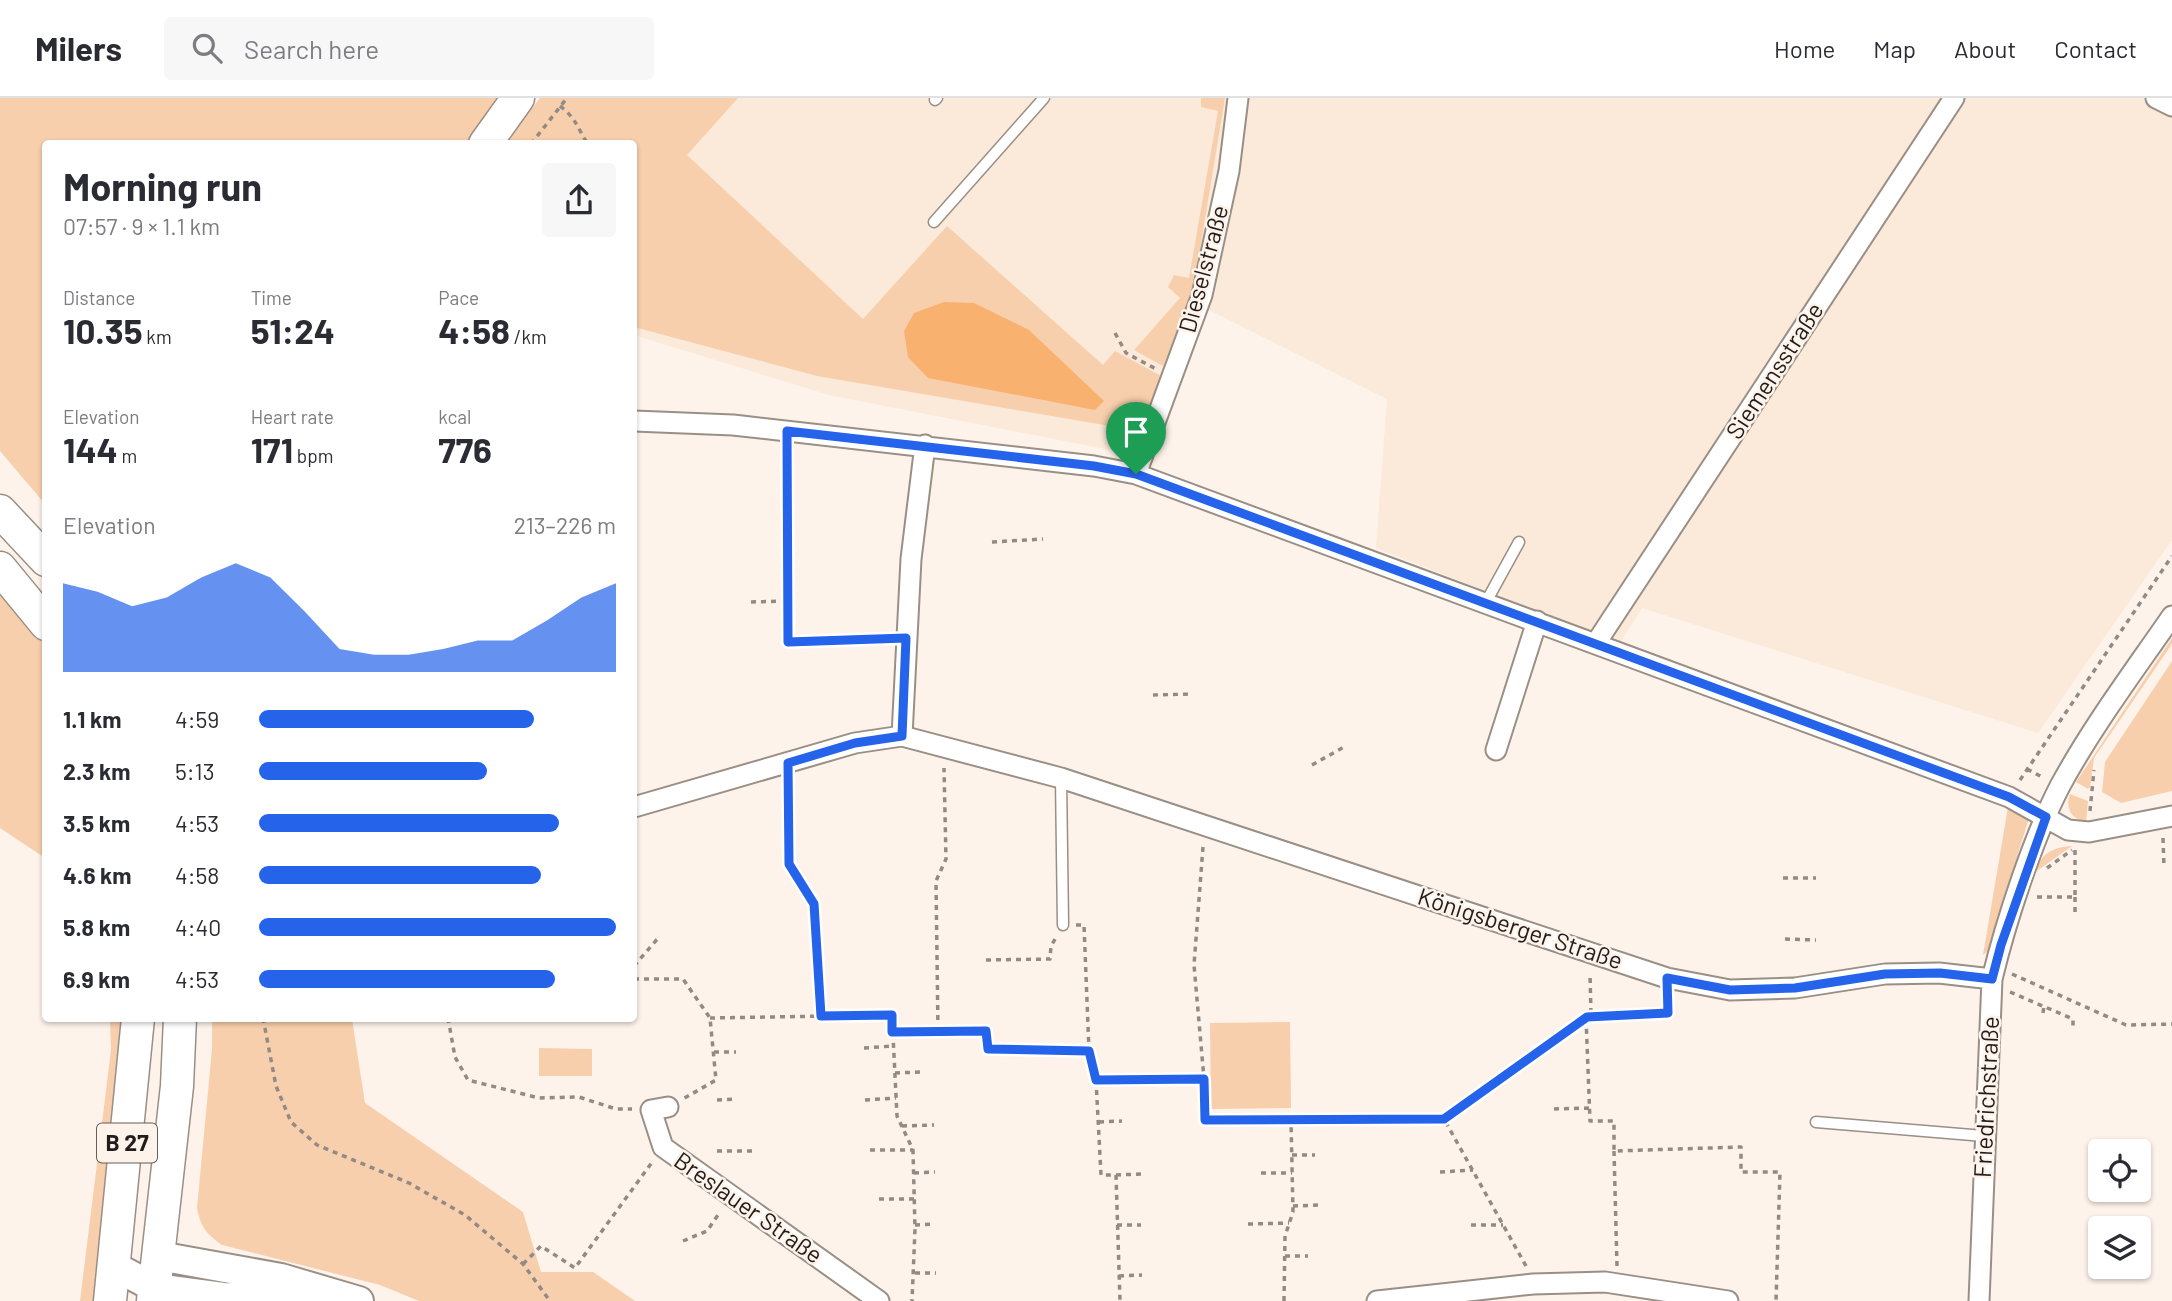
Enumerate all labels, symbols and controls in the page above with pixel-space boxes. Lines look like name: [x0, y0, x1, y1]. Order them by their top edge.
search box: [164, 17, 654, 80]
text: Milers: [35, 28, 122, 68]
icon: search: [188, 29, 226, 67]
text: Search here: [244, 33, 379, 64]
text: Home: [1774, 34, 1835, 63]
text: Map: [1873, 34, 1916, 63]
text: About: [1954, 34, 2016, 63]
text: Contact: [2054, 34, 2137, 63]
text: Morning run: [63, 163, 262, 209]
button: share: [542, 163, 616, 237]
street label: Dieselstraße: [1172, 202, 1233, 336]
text: 07:57 · 9 × 1.1 km: [63, 212, 220, 240]
text: Distance: [63, 286, 135, 309]
text: Time: [251, 286, 292, 309]
text: Pace: [438, 286, 479, 309]
street label: Siemensstraße: [1719, 296, 1829, 444]
text: 10.35: [63, 309, 143, 351]
text: 51:24: [251, 309, 335, 351]
text: 4:58: [438, 309, 510, 351]
text: km: [143, 325, 172, 348]
text: /km: [510, 325, 547, 348]
pin: [1106, 402, 1166, 474]
text: Elevation: [63, 405, 140, 428]
text: Heart rate: [251, 405, 334, 428]
text: kcal: [438, 405, 471, 428]
icon: arrive: [1117, 413, 1155, 451]
text: 144: [63, 428, 118, 470]
text: 171: [251, 428, 293, 470]
text: 776: [438, 428, 492, 470]
text: m: [118, 444, 137, 467]
text: bpm: [293, 444, 333, 467]
text: Elevation: [63, 511, 156, 539]
text: 213–226 m: [514, 511, 616, 539]
text: 1.1 km: [63, 705, 122, 733]
text: 4:59: [175, 705, 219, 733]
text: 2.3 km: [63, 757, 131, 785]
text: 5:13: [175, 757, 215, 785]
text: 3.5 km: [63, 809, 130, 837]
text: 4:53: [175, 809, 219, 837]
text: 4.6 km: [63, 861, 132, 889]
text: 4:58: [175, 861, 219, 889]
street label: Königsberger Straße: [1414, 881, 1627, 974]
text: 5.8 km: [63, 913, 130, 941]
text: 4:40: [175, 913, 221, 941]
text: 6.9 km: [63, 965, 130, 993]
text: 4:53: [175, 965, 219, 993]
street label: Friedrichstraße: [1967, 1015, 2004, 1178]
road number: B 27: [97, 1124, 157, 1162]
map controls: [2088, 1139, 2151, 1279]
button: locate: [2088, 1139, 2151, 1202]
street label: Breslauer Straße: [669, 1145, 829, 1269]
button: layers: [2088, 1216, 2151, 1279]

